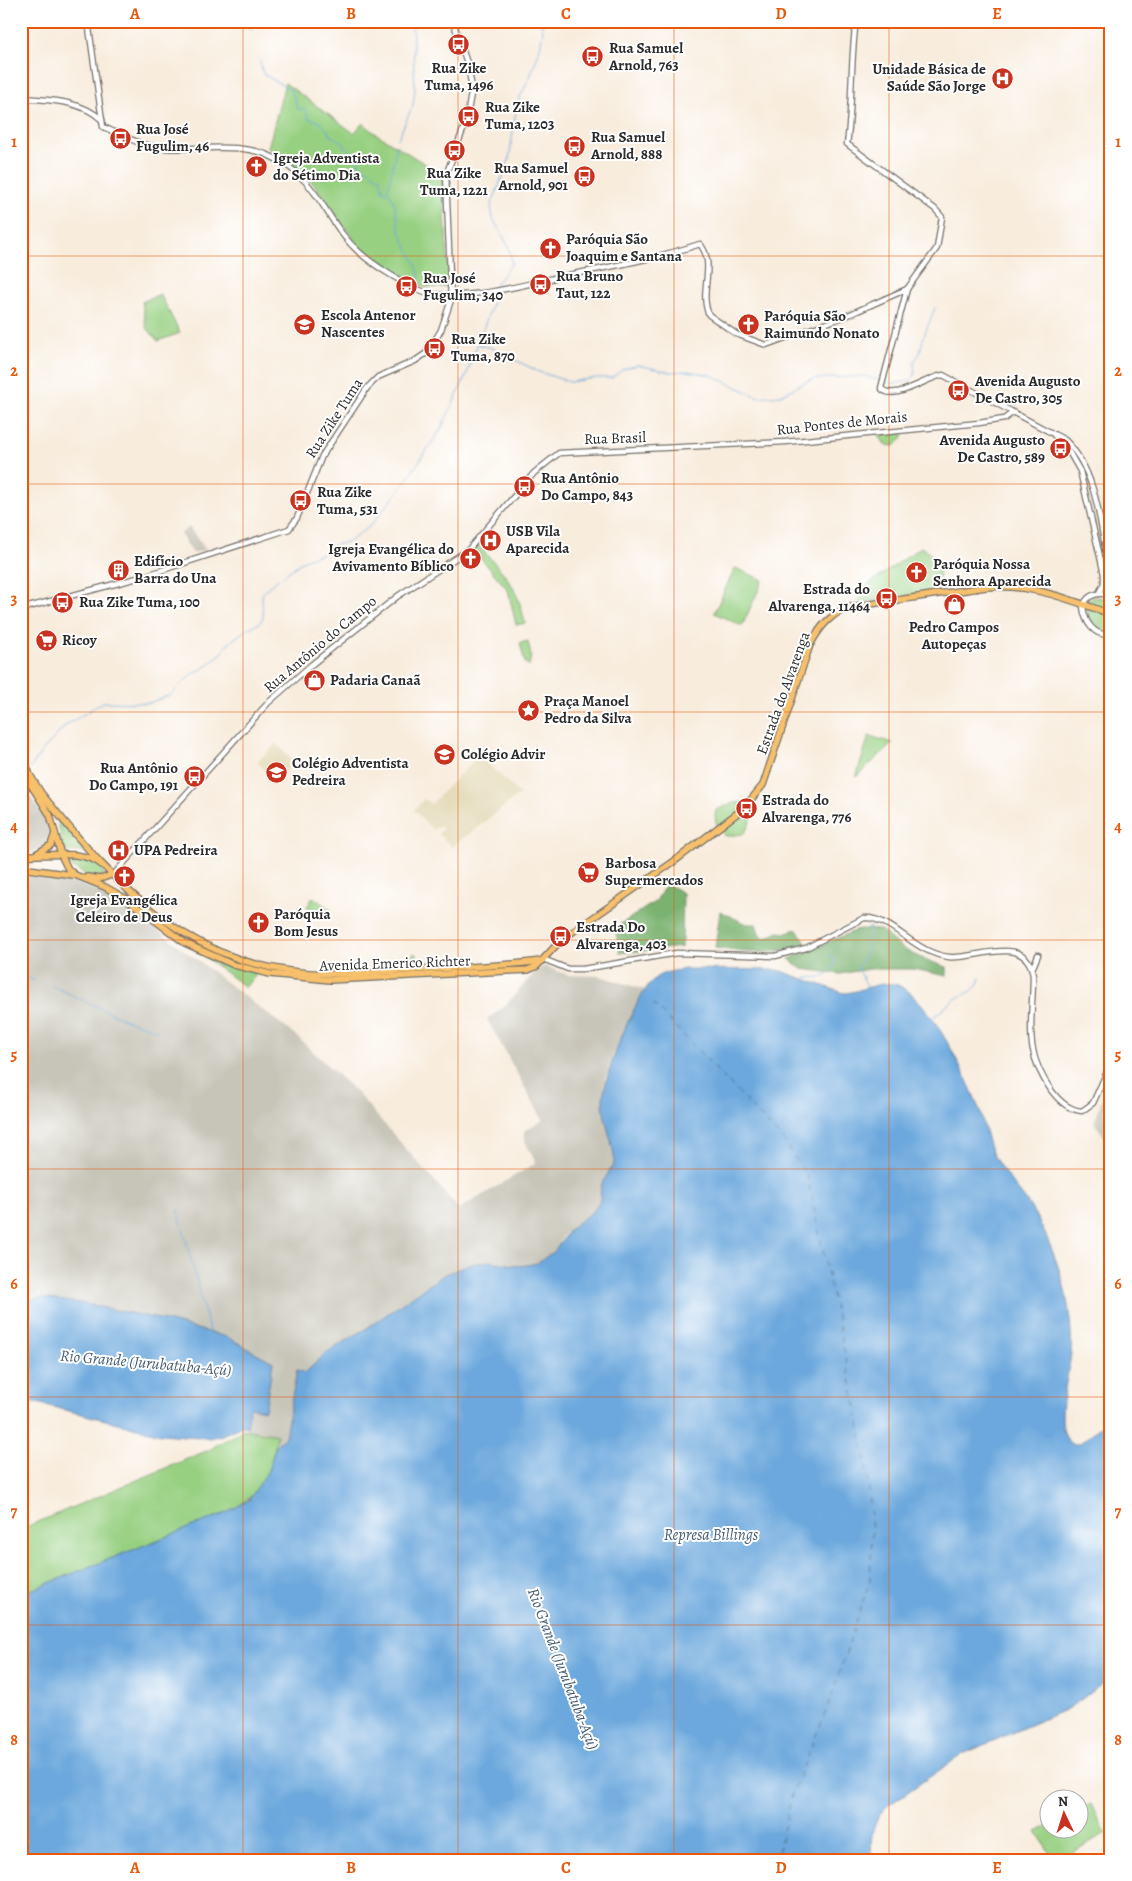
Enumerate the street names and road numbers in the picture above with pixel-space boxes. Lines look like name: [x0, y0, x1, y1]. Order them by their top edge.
street label: Rua Zike Tuma: [301, 374, 367, 462]
street label: Rua Pontes de Morais: [776, 406, 908, 440]
street label: Rua Brasil: [584, 427, 647, 449]
street label: Rua Antônio do Campo: [259, 591, 381, 697]
street label: Estrada do Alvarenga: [751, 629, 815, 757]
street label: Avenida Emerico Richter: [318, 950, 471, 976]

